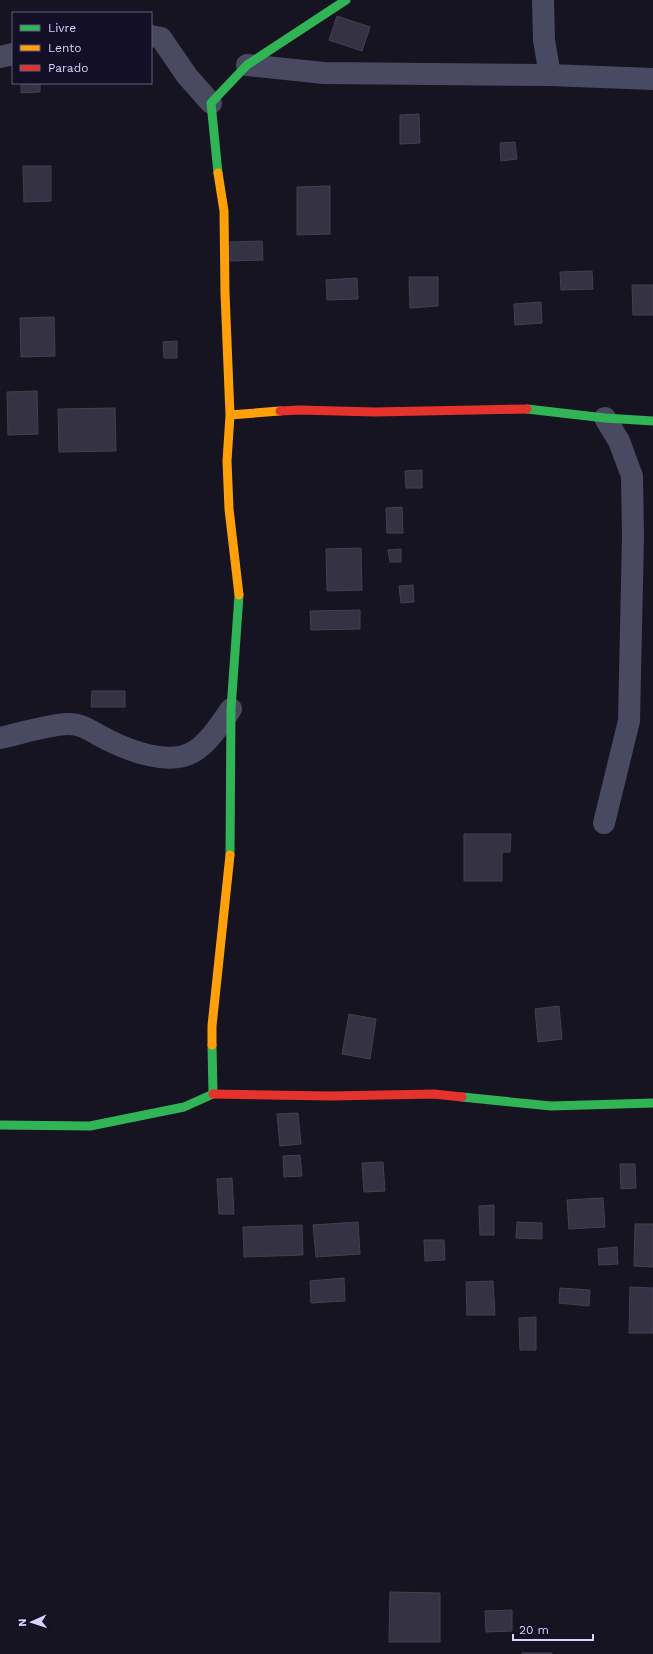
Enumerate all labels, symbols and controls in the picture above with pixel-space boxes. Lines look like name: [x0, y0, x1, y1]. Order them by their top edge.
legend: [12, 12, 152, 84]
text: Livre: [48, 21, 76, 35]
text: Lento: [48, 41, 82, 55]
text: Parado: [48, 61, 88, 75]
north arrow: [12, 1602, 52, 1642]
scale bar: [513, 1616, 593, 1642]
text: N: [16, 1618, 29, 1627]
text: 20 m: [519, 1623, 549, 1637]

